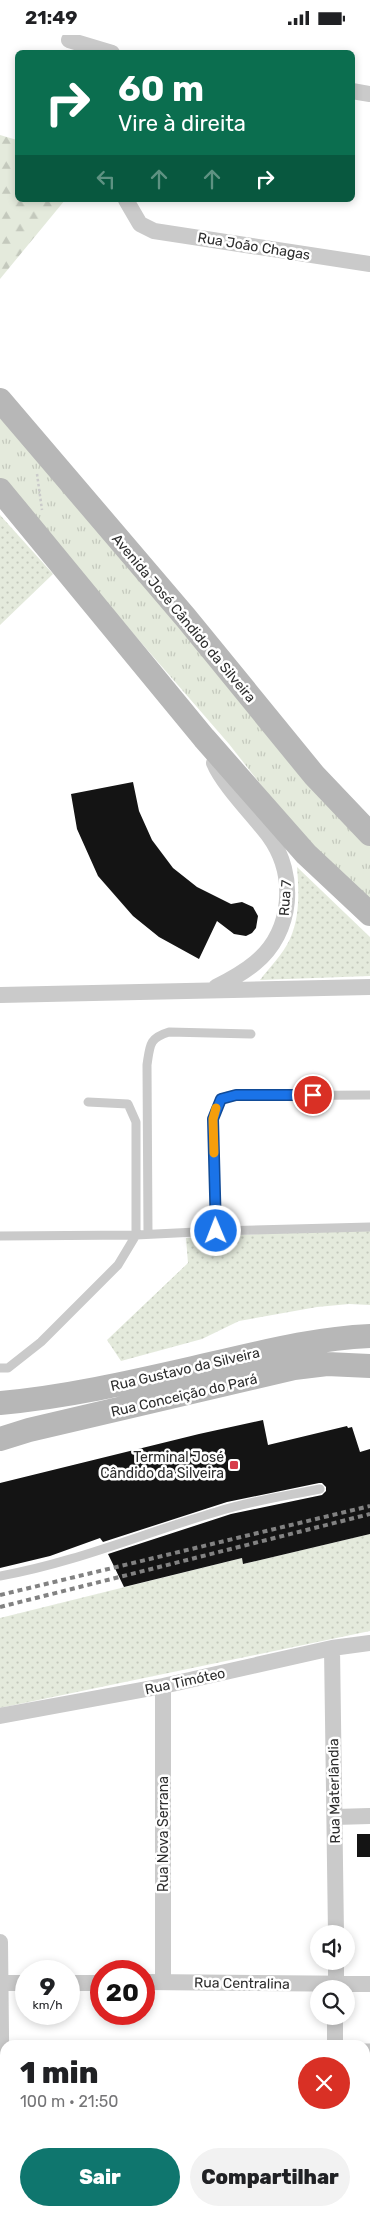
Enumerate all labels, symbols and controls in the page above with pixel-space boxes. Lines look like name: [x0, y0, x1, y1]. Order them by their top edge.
text: 21:49: [25, 6, 77, 29]
text: 60 m: [118, 68, 204, 110]
icon: right: [35, 70, 100, 135]
text: Vire à direita: [118, 110, 246, 137]
icon: left: [92, 165, 120, 193]
icon: ahead: [145, 165, 173, 193]
icon: ahead: [198, 165, 226, 193]
icon: right: [251, 165, 279, 193]
street label: Rua João Chagas: [196, 229, 311, 264]
street label: Avenida José Cândido da Silveira: [108, 531, 259, 706]
street label: Rua 7: [276, 880, 295, 917]
pin: [292, 1074, 334, 1116]
icon: arrive: [299, 1081, 327, 1109]
position arrow: [189, 1204, 241, 1256]
street label: Rua Gustavo da Silveira: [109, 1344, 261, 1395]
street label: Rua Conceição do Pará: [109, 1370, 259, 1421]
place label: Terminal José Cândido da Silveira: [100, 1449, 224, 1482]
marker: Terminal José Cândido da Silveira: [228, 1459, 240, 1471]
street label: Rua Timóteo: [143, 1665, 227, 1698]
street label: Rua Materlândia: [325, 1738, 344, 1844]
street label: Rua Nova Serrana: [155, 1776, 172, 1892]
map controls: [310, 1925, 355, 2025]
button: sound: [310, 1925, 355, 1970]
speed limit sign: 20: [90, 1960, 155, 2025]
text: 9: [39, 1972, 56, 2001]
street label: Rua Centralina: [194, 1974, 290, 1993]
button: search: [310, 1980, 355, 2025]
text: km/h: [33, 1998, 62, 2012]
text: 1 min: [20, 2055, 98, 2091]
button: close: [298, 2057, 350, 2109]
text: 100 m · 21:50: [20, 2092, 118, 2111]
button: Sair: [20, 2148, 180, 2206]
button: Compartilhar: [190, 2148, 350, 2206]

